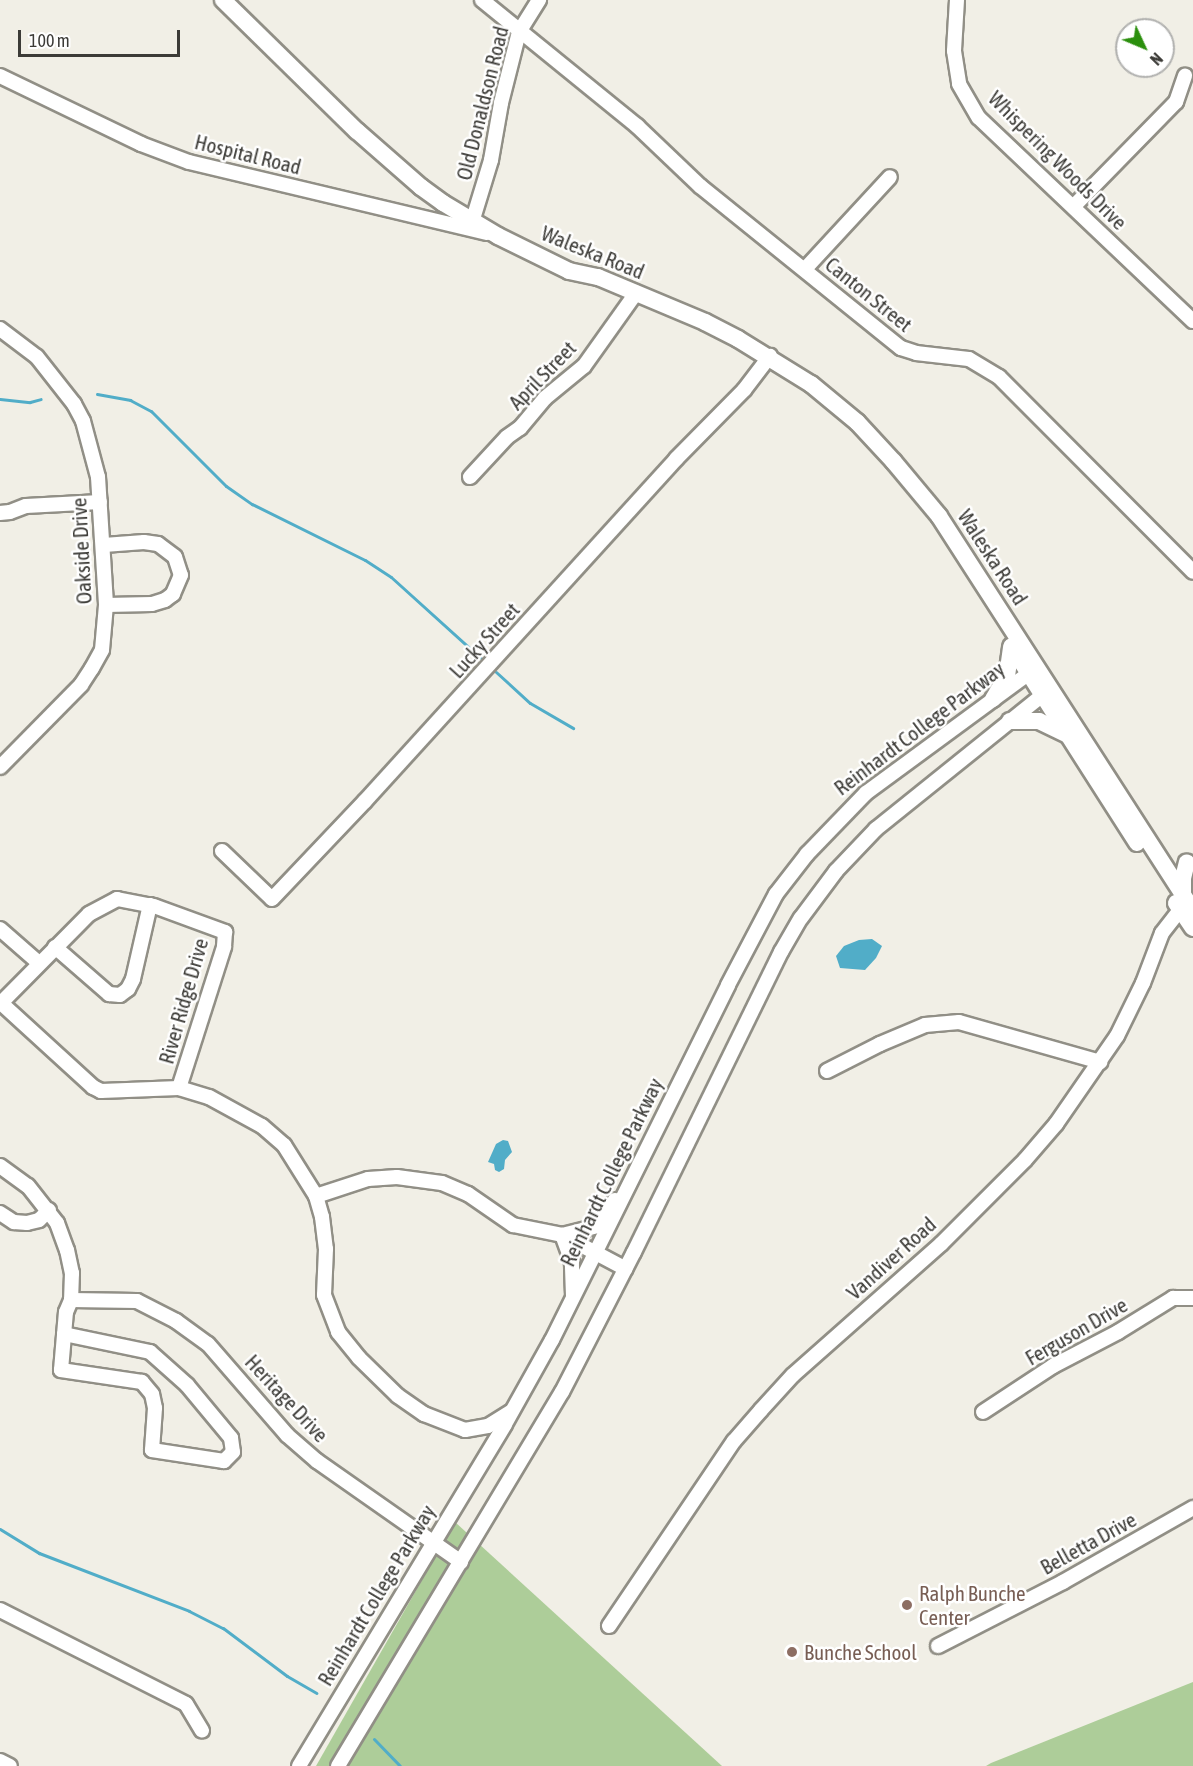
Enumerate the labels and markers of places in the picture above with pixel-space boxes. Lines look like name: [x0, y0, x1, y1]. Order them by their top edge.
place label: Ralph Bunche Center: [919, 1580, 1026, 1630]
marker: Ralph Bunche Center: [900, 1598, 914, 1612]
place label: Bunche School: [804, 1639, 917, 1665]
marker: Bunche School: [785, 1645, 799, 1659]

